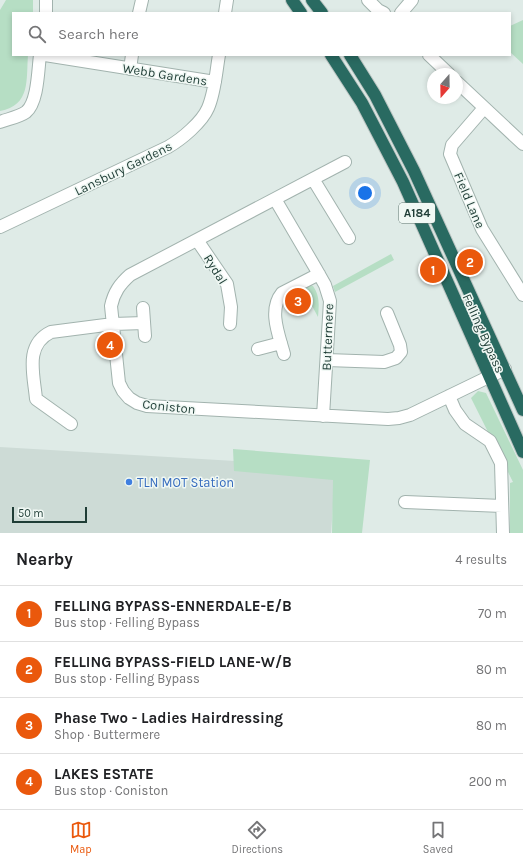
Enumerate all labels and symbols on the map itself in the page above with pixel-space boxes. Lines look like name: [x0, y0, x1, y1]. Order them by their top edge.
street label: Webb Gardens: [121, 60, 209, 89]
north arrow: [427, 68, 463, 104]
street label: Lansbury Gardens: [72, 138, 175, 199]
street label: Field Lane: [451, 170, 488, 231]
your location: [355, 183, 375, 203]
road number: A184: [399, 203, 435, 223]
pin: 2: [457, 247, 483, 277]
street label: Rydal: [201, 252, 231, 287]
pin: 1: [420, 255, 446, 285]
pin: 3: [285, 286, 311, 316]
street label: Felling Bypass: [459, 291, 508, 375]
street label: Buttermere: [319, 303, 336, 371]
pin: 4: [97, 330, 123, 360]
street label: Coniston: [142, 396, 196, 417]
place label: TLN MOT Station: [137, 475, 234, 490]
marker: TLN MOT Station: [124, 477, 134, 487]
scale bar: [12, 505, 87, 524]

